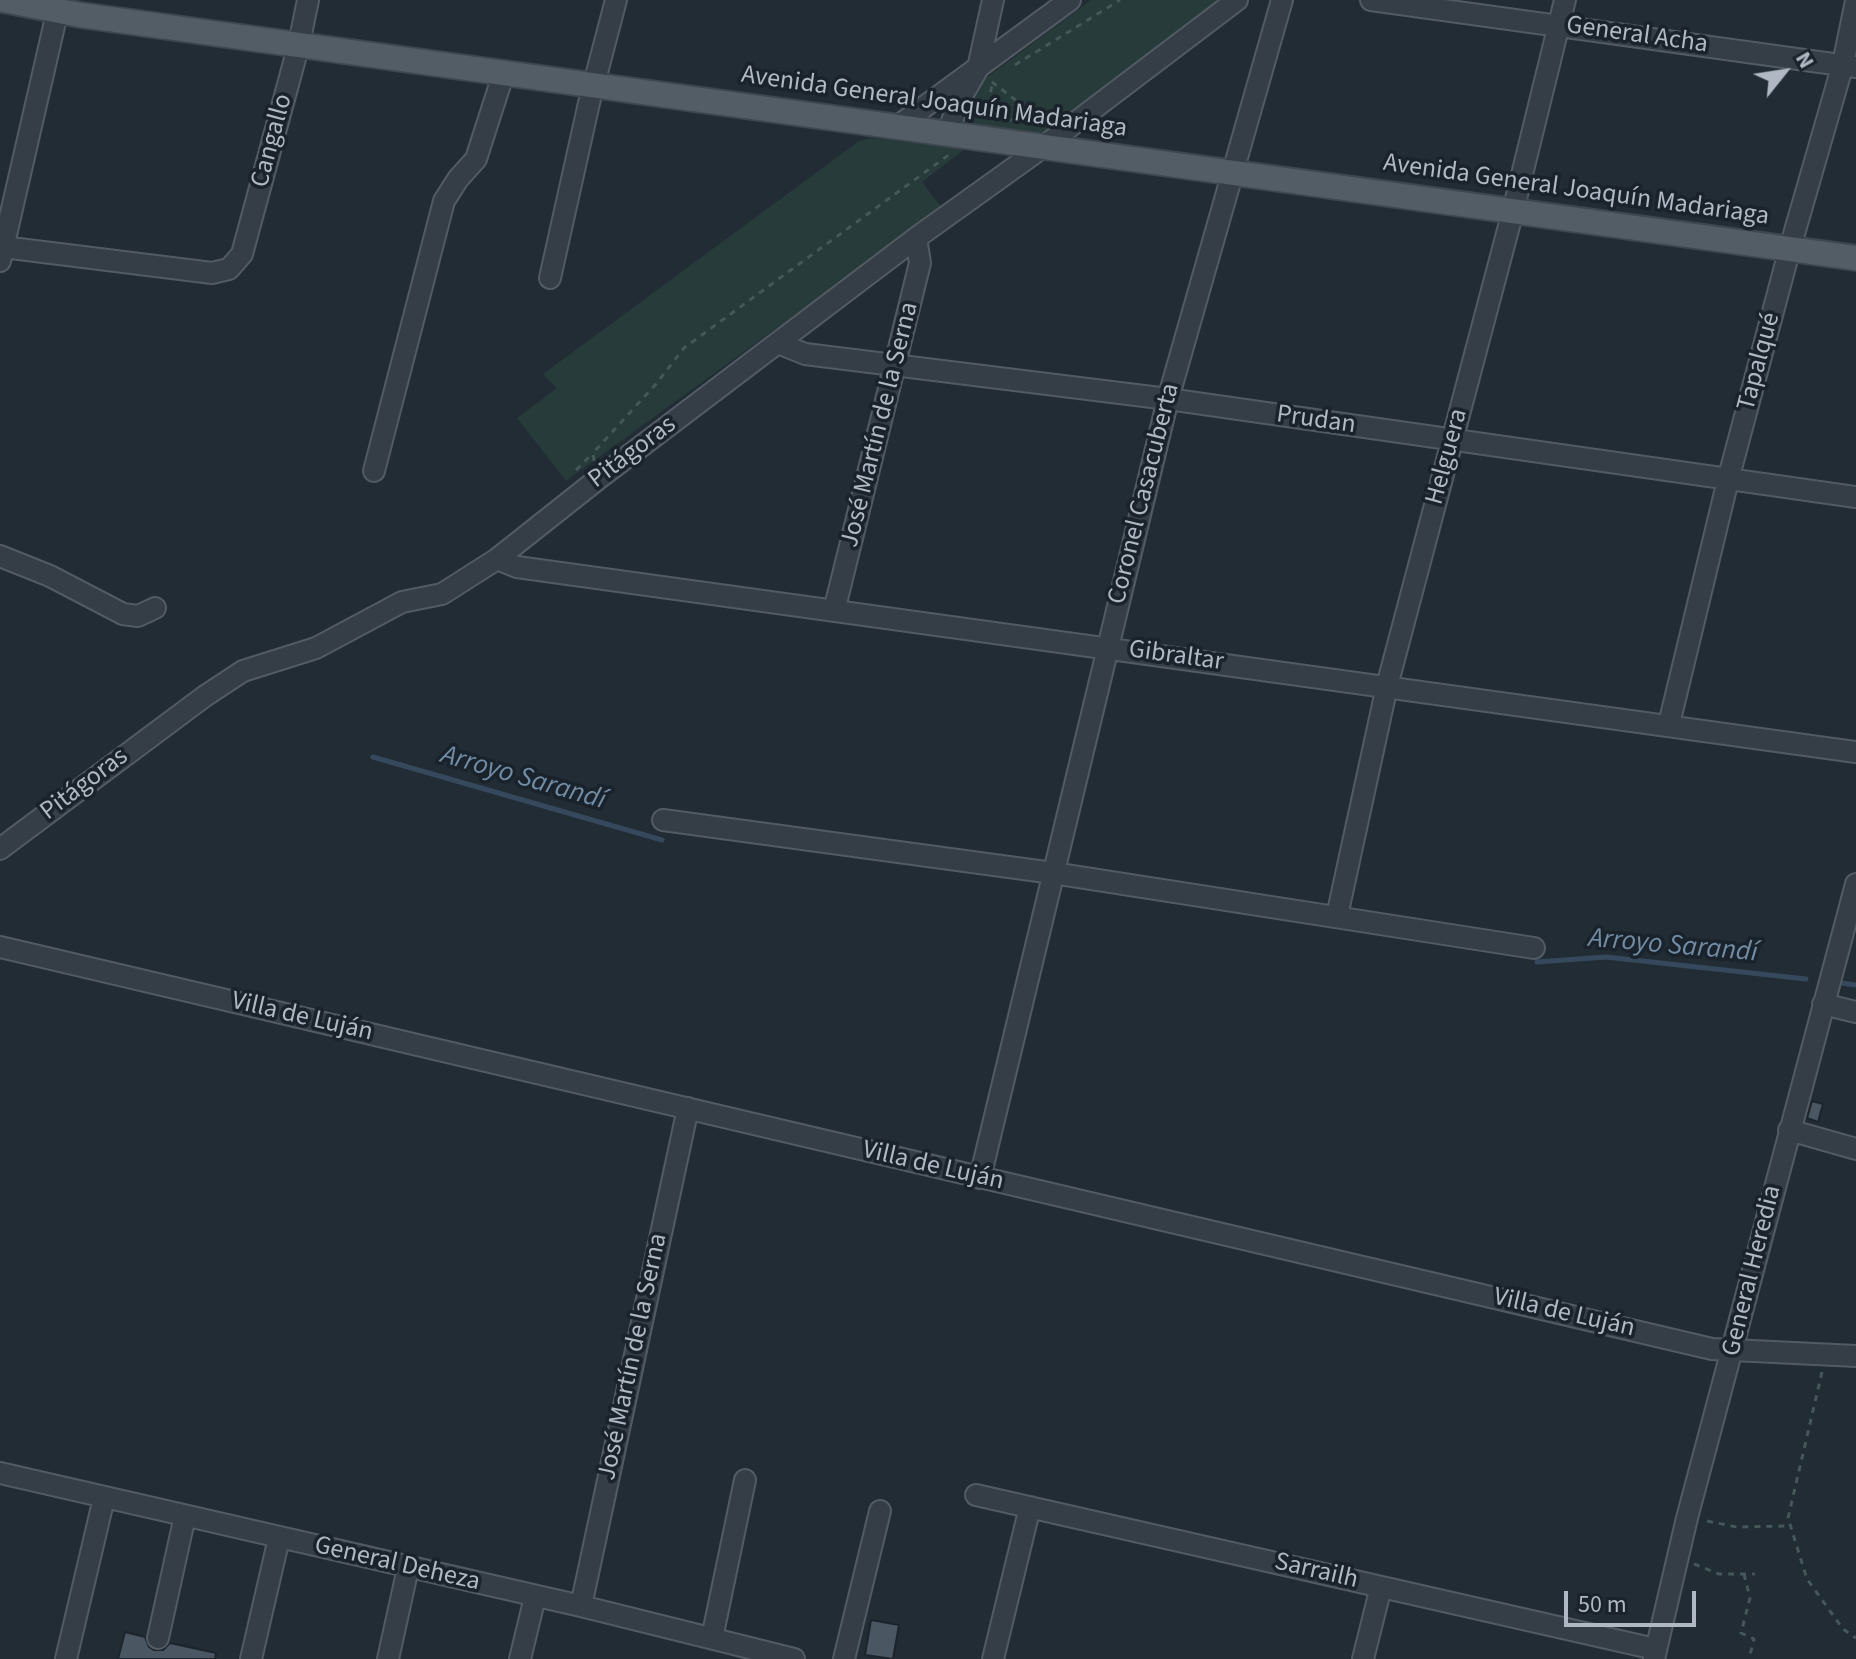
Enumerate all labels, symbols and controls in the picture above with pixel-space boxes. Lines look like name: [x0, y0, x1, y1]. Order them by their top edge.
street label: General Acha: [1564, 11, 1710, 61]
north arrow: [1744, 32, 1824, 112]
text: N: [1787, 46, 1822, 74]
street label: Avenida General Joaquín Madariaga: [739, 60, 1129, 146]
street label: Cangallo: [246, 91, 300, 191]
street label: Avenida General Joaquín Madariaga: [1381, 148, 1771, 234]
street label: José Martín de la Serna: [835, 299, 927, 551]
street label: Tapalqué: [1732, 309, 1788, 415]
street label: Coronel Casacuberta: [1102, 380, 1188, 608]
street label: Prudan: [1274, 400, 1358, 442]
street label: Helguera: [1420, 406, 1476, 508]
street label: Pitágoras: [583, 410, 683, 496]
street label: Gibraltar: [1127, 635, 1225, 679]
water label: Arroyo Sarandí: [437, 739, 609, 819]
street label: Pitágoras: [35, 742, 135, 828]
water label: Arroyo Sarandí: [1587, 923, 1759, 971]
street label: Villa de Luján: [228, 987, 376, 1049]
street label: Villa de Luján: [859, 1136, 1007, 1198]
street label: General Heredia: [1717, 1182, 1789, 1360]
street label: José Martín de la Serna: [593, 1231, 675, 1483]
street label: Villa de Luján: [1490, 1283, 1638, 1345]
street label: General Deheza: [311, 1531, 483, 1599]
street label: Sarrailh: [1271, 1547, 1361, 1597]
scale bar: [1568, 1575, 1700, 1625]
text: 50 m: [1578, 1587, 1627, 1622]

